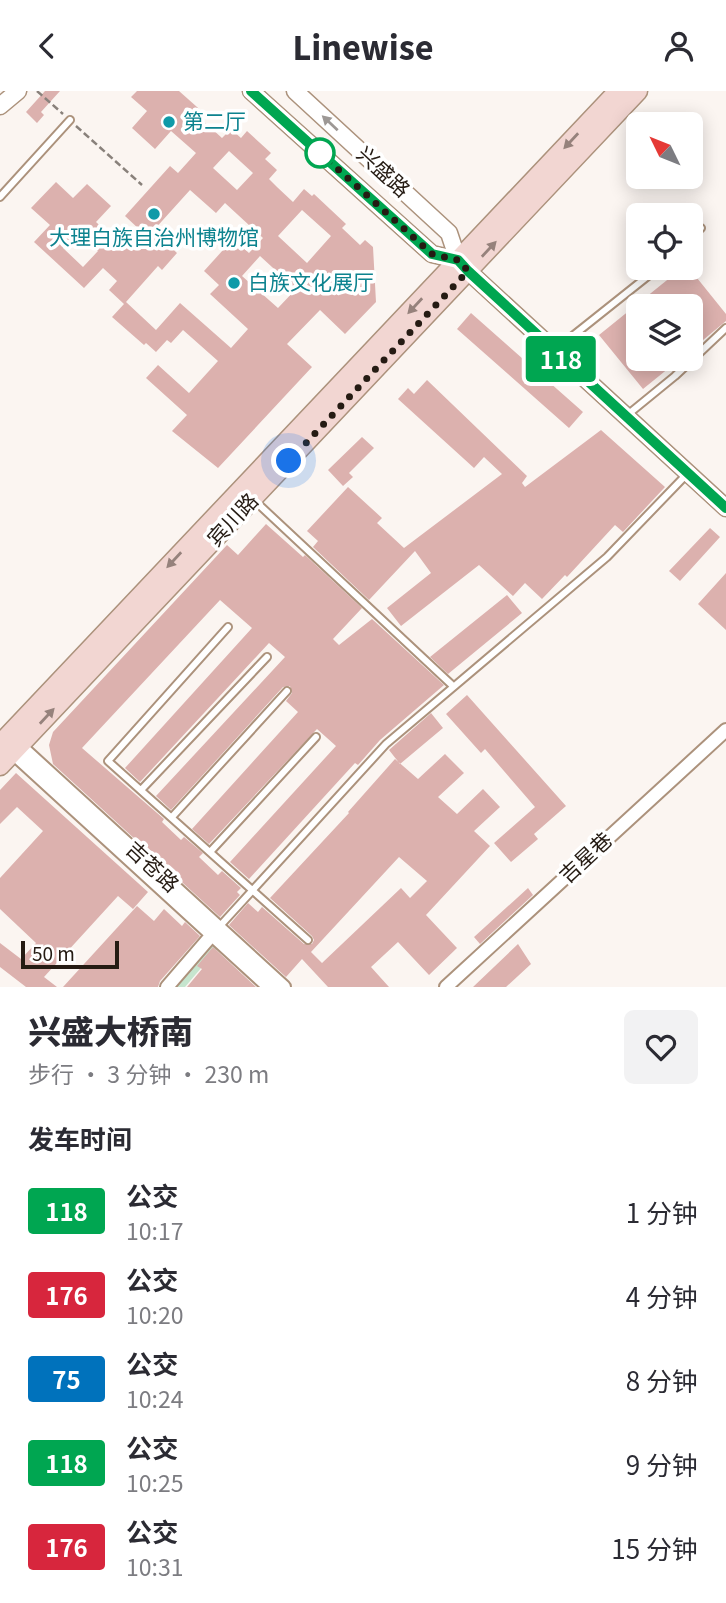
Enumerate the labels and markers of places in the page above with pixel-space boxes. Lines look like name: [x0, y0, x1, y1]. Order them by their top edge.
place label: 第二厅: [183, 105, 246, 135]
marker: 第二厅: [161, 114, 177, 130]
unlabelled marker: [305, 138, 335, 168]
marker: 大理白族自治州博物馆: [146, 206, 162, 222]
place label: 大理白族自治州博物馆: [49, 221, 259, 251]
place label: 白族文化展厅: [248, 266, 374, 296]
marker: 白族文化展厅: [226, 275, 242, 291]

